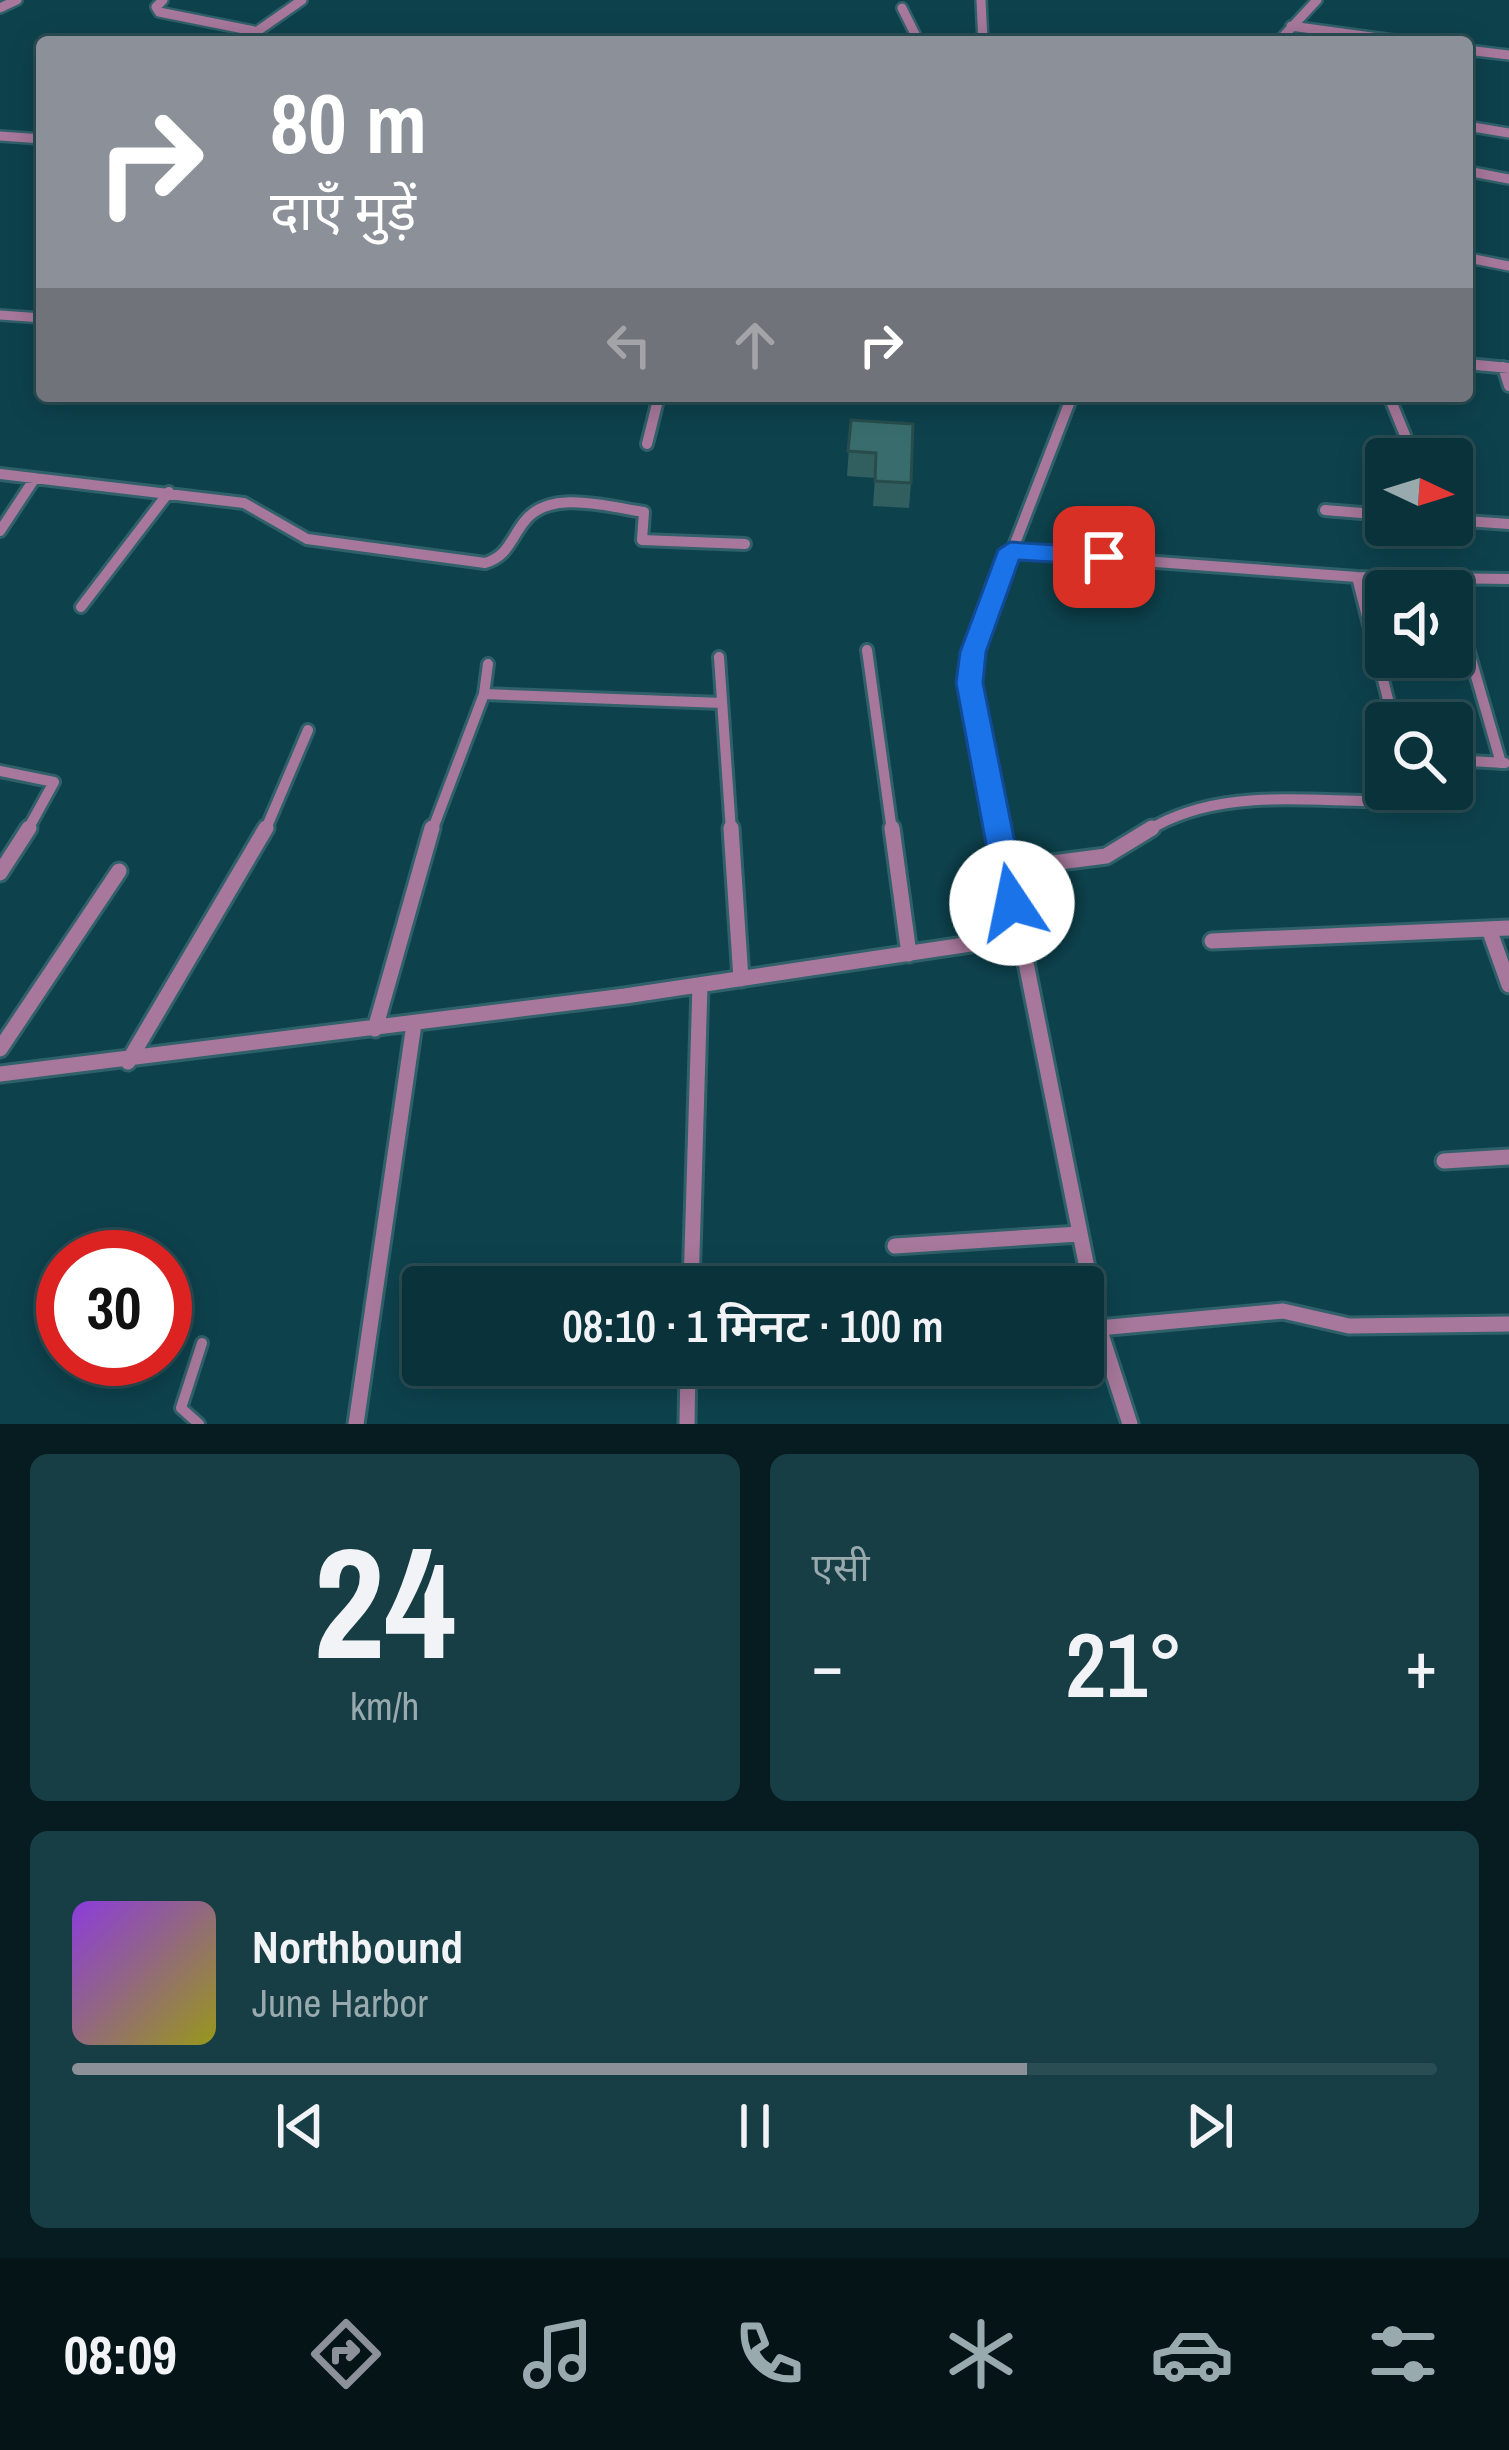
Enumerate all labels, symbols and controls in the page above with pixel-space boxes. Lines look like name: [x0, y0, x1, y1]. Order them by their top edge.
text: 80 m: [270, 66, 427, 179]
icon: right: [72, 84, 228, 240]
text: दाएँ मुड़ें: [270, 174, 416, 247]
icon: left: [596, 312, 662, 378]
icon: ahead: [722, 312, 788, 378]
icon: right: [848, 312, 914, 378]
north arrow: [1365, 438, 1473, 546]
map controls: [1365, 438, 1473, 810]
pin: [1053, 506, 1155, 608]
icon: arrive: [1071, 524, 1137, 590]
button: sound: [1365, 570, 1473, 678]
button: search: [1365, 702, 1473, 810]
position arrow: [949, 840, 1075, 966]
speed limit sign: 30: [36, 1230, 192, 1386]
text: 08:10 · 1 मिनट · 100 m: [562, 1295, 944, 1356]
text: 24: [314, 1497, 456, 1707]
text: एसी: [812, 1541, 870, 1593]
text: 21°: [1065, 1604, 1183, 1725]
text: −: [812, 1620, 843, 1709]
text: +: [1405, 1620, 1437, 1709]
text: km/h: [350, 1680, 419, 1732]
text: Northbound: [252, 1916, 463, 1977]
text: June Harbor: [252, 1977, 428, 2029]
icon: previous: [267, 2093, 333, 2159]
icon: pause: [722, 2093, 788, 2159]
icon: next: [1177, 2093, 1243, 2159]
icon: directions: [304, 2312, 388, 2396]
icon: music: [516, 2312, 600, 2396]
icon: phone: [727, 2312, 811, 2396]
icon: climate: [939, 2312, 1023, 2396]
icon: car: [1150, 2312, 1234, 2396]
icon: filters: [1361, 2312, 1445, 2396]
text: 08:09: [64, 2318, 177, 2391]

